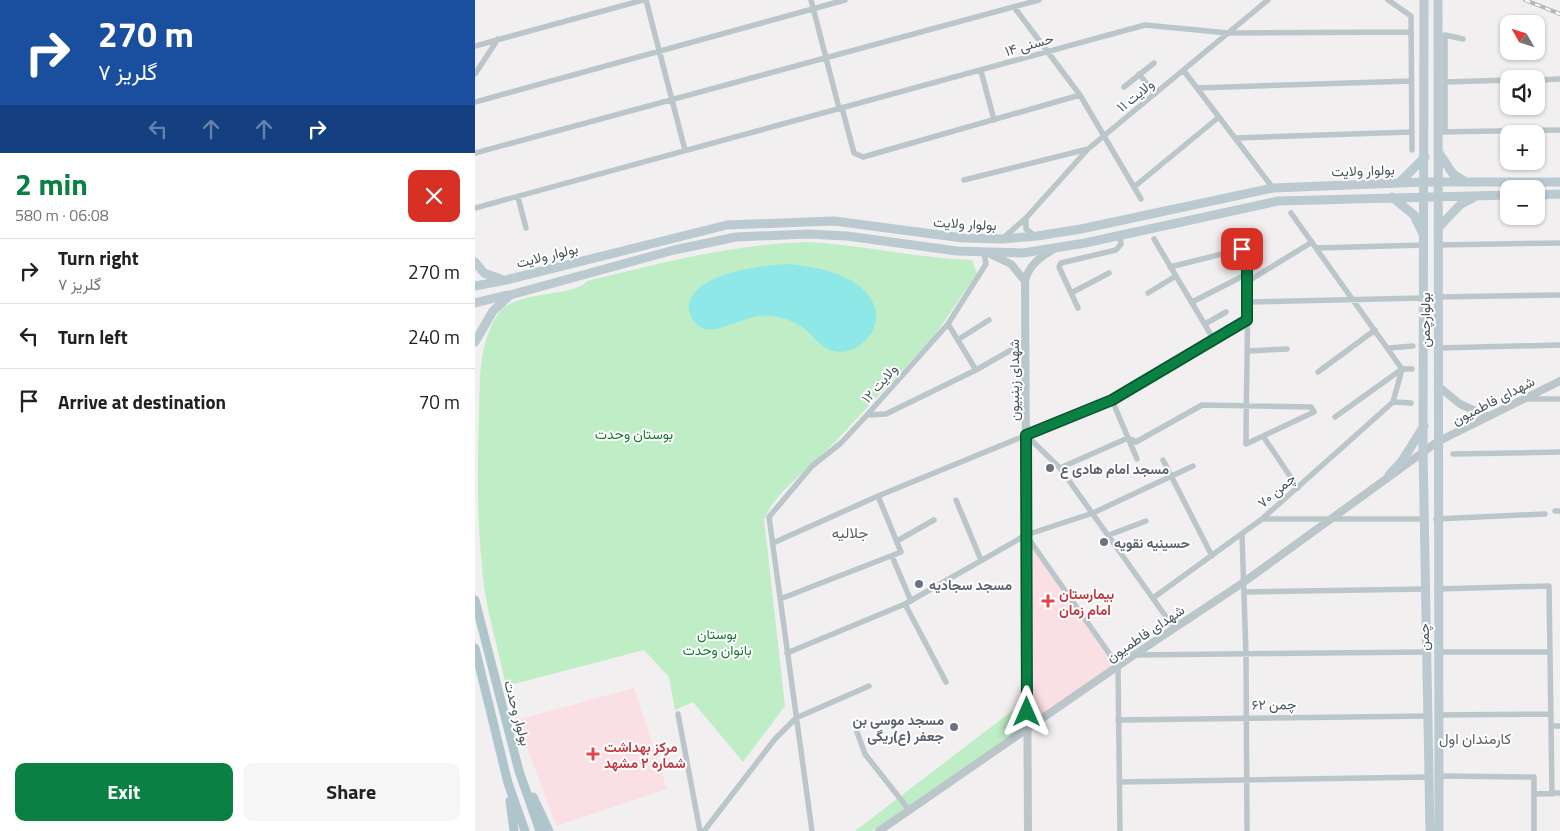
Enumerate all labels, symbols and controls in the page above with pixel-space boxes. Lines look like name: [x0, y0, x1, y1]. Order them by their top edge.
text: 270 m: [98, 7, 194, 61]
north arrow: [1500, 15, 1545, 60]
map controls: [1500, 15, 1545, 225]
icon: right: [15, 20, 80, 85]
street label: حسنی ۱۴: [1002, 27, 1056, 61]
text: گلریز ۷: [98, 55, 157, 89]
button: sound: [1500, 70, 1545, 115]
street label: ولایت ۱۱: [1112, 73, 1158, 117]
icon: left: [144, 115, 172, 143]
icon: ahead: [197, 115, 225, 143]
icon: ahead: [250, 115, 278, 143]
icon: right: [303, 115, 331, 143]
button: +: [1500, 125, 1545, 170]
street label: بولوار ولایت: [1331, 158, 1395, 182]
text: 2 min: [15, 161, 88, 207]
button: close: [408, 170, 460, 222]
button: −: [1500, 180, 1545, 225]
text: 580 m · 06:08: [15, 203, 109, 227]
street label: بولوار ولایت: [933, 211, 997, 235]
pin: [1221, 228, 1263, 270]
icon: arrive: [1228, 235, 1256, 263]
street label: بولوار ولایت: [514, 237, 580, 273]
text: Turn right: [58, 243, 139, 272]
icon: right: [15, 257, 43, 285]
text: 270 m: [408, 257, 460, 286]
text: گلریز ۷: [58, 272, 101, 296]
street label: بولوارچمن: [1414, 292, 1435, 348]
icon: left: [15, 322, 43, 350]
text: Turn left: [58, 322, 128, 351]
text: 240 m: [408, 322, 460, 351]
street label: شهدای زینبیون: [1003, 339, 1024, 421]
street label: ولایت ۱۲: [856, 359, 902, 407]
street label: شهدای فاطمیون: [1448, 370, 1538, 430]
icon: arrive: [15, 387, 43, 415]
text: Arrive at destination: [58, 387, 226, 416]
text: 70 m: [419, 387, 460, 416]
park label: بوستان وحدت: [595, 423, 673, 444]
place label: مسجد امام هادی ع: [1060, 458, 1170, 479]
marker: مسجد امام هادی ع: [1044, 462, 1056, 474]
street label: چمن ۷۰: [1252, 467, 1300, 513]
district label: جلالیه: [832, 521, 868, 544]
place label: حسینیه نقویه: [1114, 532, 1191, 553]
marker: حسینیه نقویه: [1098, 536, 1110, 548]
place label: مسجد سجادیه: [929, 574, 1013, 595]
marker: مسجد سجادیه: [913, 578, 925, 590]
place label: بیمارستان امام زمان: [1059, 583, 1114, 620]
marker: بیمارستان امام زمان: [1041, 594, 1055, 608]
street label: شهدای فاطمیون: [1102, 599, 1188, 667]
park label: بوستان بانوان وحدت: [682, 623, 752, 660]
street label: چمن: [1413, 623, 1434, 651]
street label: بولوار وحدت: [499, 678, 537, 748]
position arrow: [1000, 685, 1052, 737]
street label: چمن ۶۲: [1251, 693, 1297, 715]
place label: مسجد موسی بن جعفر (ع)ریگی: [852, 709, 944, 746]
marker: مسجد موسی بن جعفر (ع)ریگی: [948, 721, 960, 733]
district label: کارمندان اول: [1439, 727, 1511, 750]
place label: مرکز بهداشت شماره ۲ مشهد: [604, 736, 686, 773]
marker: مرکز بهداشت شماره ۲ مشهد: [586, 747, 600, 761]
button: Exit: [15, 763, 233, 821]
button: Share: [243, 763, 460, 821]

